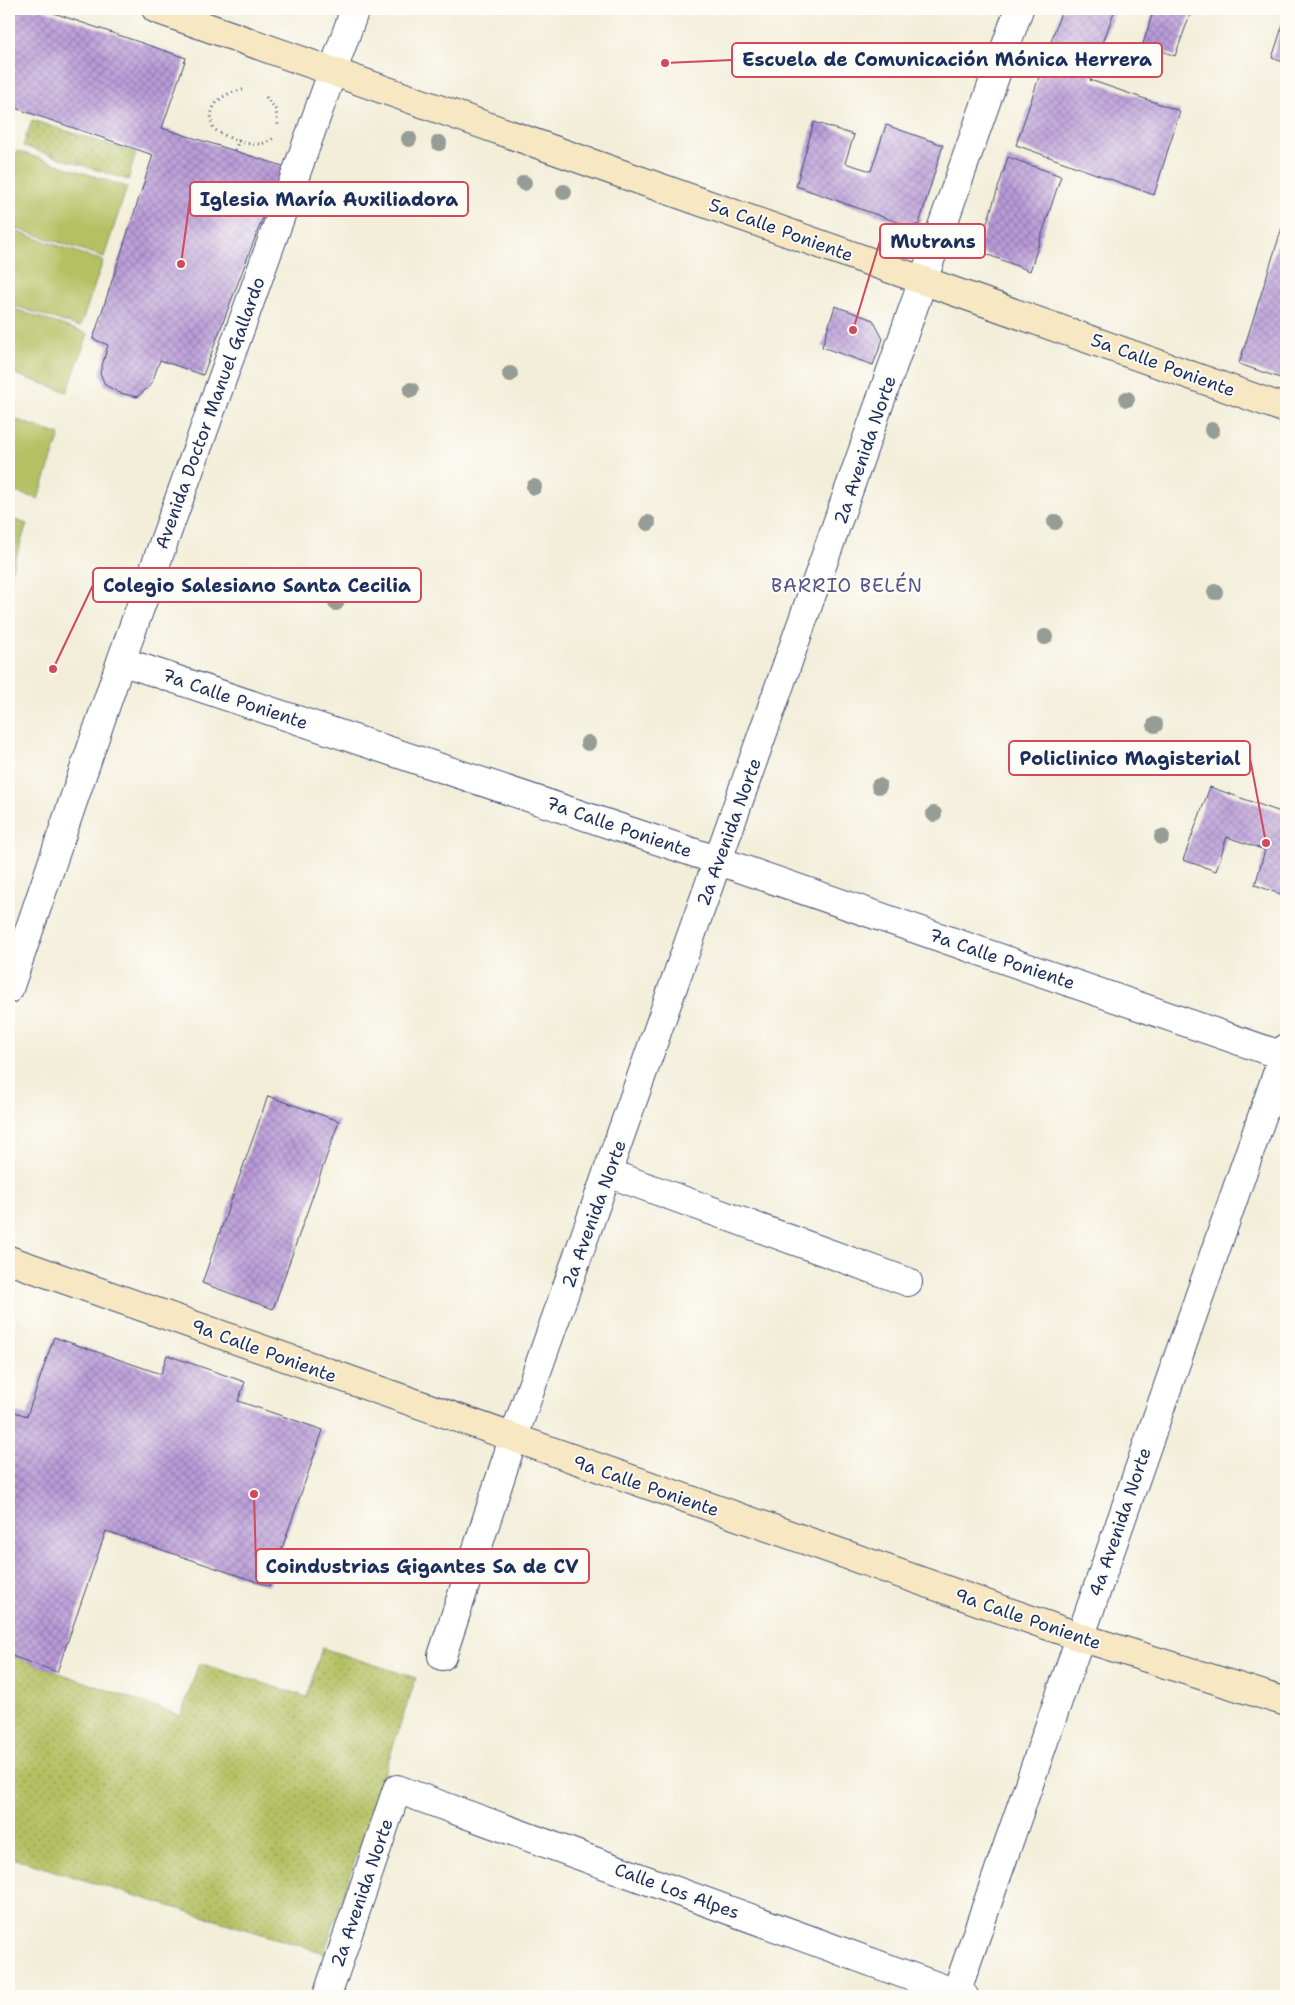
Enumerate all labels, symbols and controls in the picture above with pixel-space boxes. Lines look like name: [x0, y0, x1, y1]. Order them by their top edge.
callout: Escuela de Comunicación Mónica Herrera: [732, 43, 1162, 77]
text: Escuela de Comunicación Mónica Herrera: [742, 47, 1152, 72]
callout: Iglesia María Auxiliadora: [190, 182, 468, 216]
text: Iglesia María Auxiliadora: [200, 187, 458, 212]
street label: 5a Calle Poniente: [705, 193, 857, 267]
callout: Mutrans: [880, 224, 985, 258]
text: Mutrans: [890, 229, 976, 254]
street label: Avenida Doctor Manuel Gallardo: [150, 274, 270, 552]
street label: 5a Calle Poniente: [1087, 328, 1239, 402]
street label: 2a Avenida Norte: [828, 373, 902, 527]
callout: Colegio Salesiano Santa Cecilia: [93, 568, 421, 602]
district label: BARRIO BELÉN: [771, 572, 923, 598]
text: Colegio Salesiano Santa Cecilia: [103, 573, 411, 598]
street label: 7a Calle Poniente: [159, 663, 311, 735]
callout: Policlinico Magisterial: [1009, 741, 1250, 775]
text: Policlinico Magisterial: [1019, 746, 1241, 771]
street label: 2a Avenida Norte: [691, 755, 767, 909]
street label: 7a Calle Poniente: [543, 791, 695, 863]
street label: 7a Calle Poniente: [926, 923, 1078, 995]
street label: 2a Avenida Norte: [556, 1137, 632, 1291]
street label: 9a Calle Poniente: [188, 1314, 340, 1388]
street label: 4a Avenida Norte: [1083, 1444, 1157, 1600]
street label: 9a Calle Poniente: [570, 1450, 722, 1522]
callout: Coindustrias Gigantes Sa de CV: [256, 1549, 589, 1583]
text: Coindustrias Gigantes Sa de CV: [266, 1554, 579, 1579]
street label: 9a Calle Poniente: [952, 1583, 1104, 1655]
street label: 2a Avenida Norte: [325, 1816, 399, 1970]
street label: Calle Los Alpes: [611, 1857, 743, 1925]

